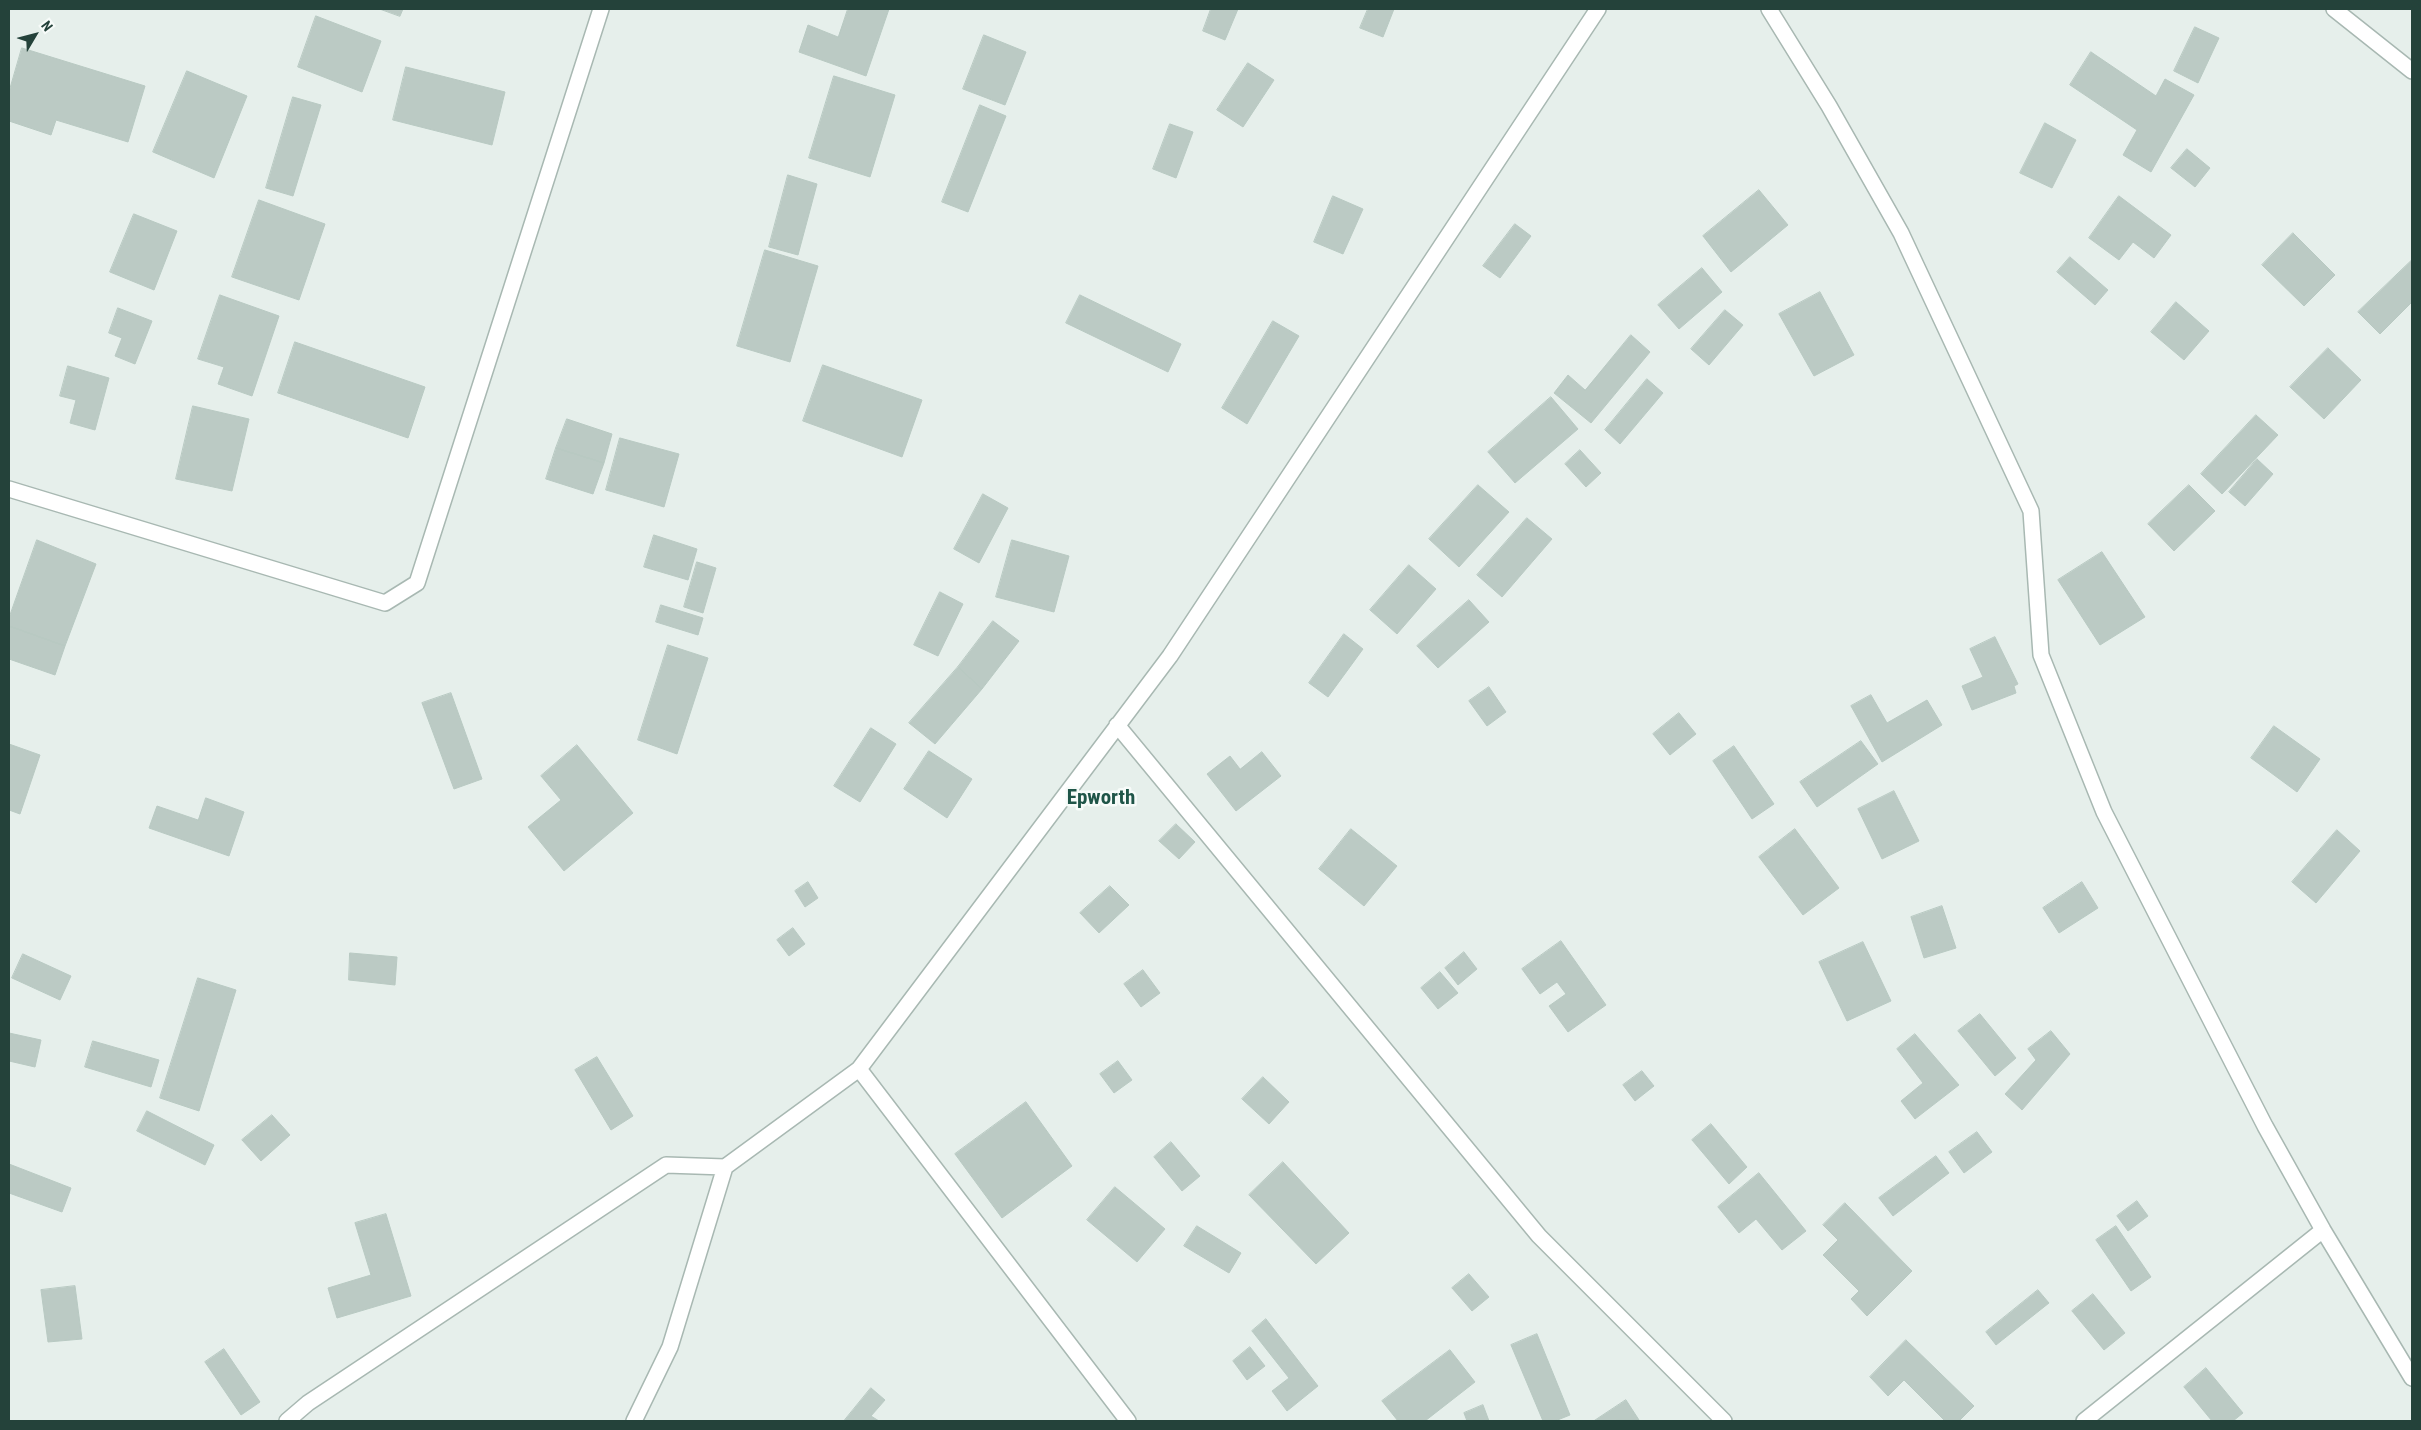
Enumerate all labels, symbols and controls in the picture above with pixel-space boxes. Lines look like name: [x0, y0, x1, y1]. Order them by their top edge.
north arrow: [10, 10, 60, 60]
text: N: [38, 18, 56, 34]
district label: Epworth: [1067, 786, 1135, 812]

